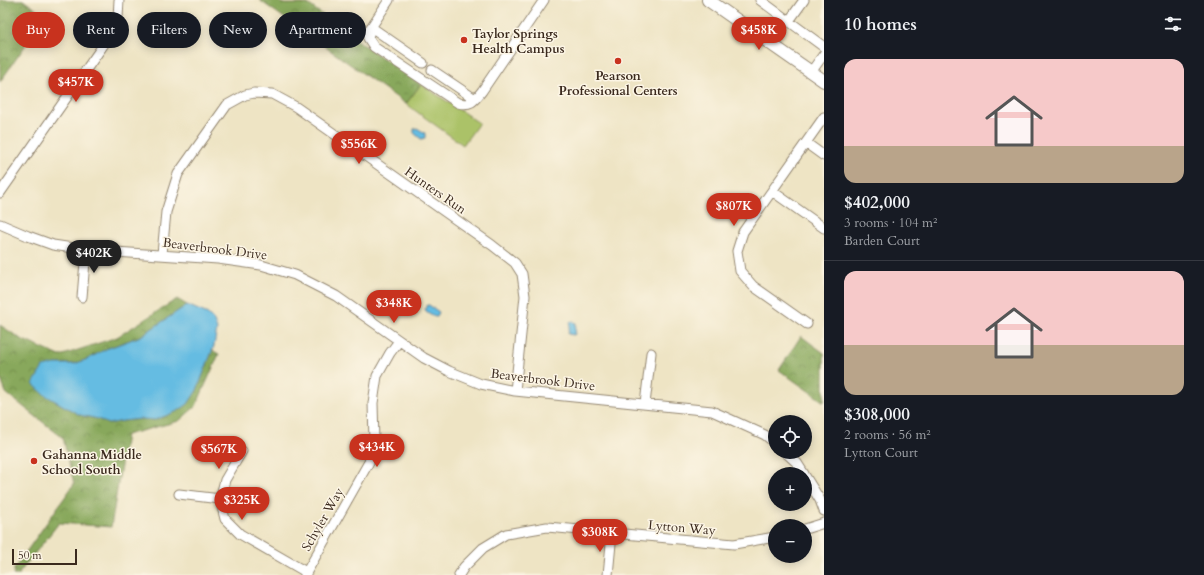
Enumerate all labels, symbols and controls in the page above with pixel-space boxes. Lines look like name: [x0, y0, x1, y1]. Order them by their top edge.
chip: Buy: [12, 12, 65, 48]
chip: Rent: [73, 12, 129, 48]
chip: Filters: [137, 12, 201, 48]
chip: New: [209, 12, 267, 48]
chip: Apartment: [275, 12, 366, 48]
text: 10 homes: [844, 13, 917, 36]
icon: filters: [1162, 13, 1184, 35]
pin: $458K: [731, 17, 787, 51]
text: $458K: [740, 21, 778, 39]
place label: Taylor Springs Health Campus: [472, 25, 565, 58]
marker: Taylor Springs Health Campus: [459, 35, 469, 45]
marker: Pearson Professional Centers: [613, 56, 623, 66]
place label: Pearson Professional Centers: [559, 67, 678, 100]
pin: $457K: [48, 69, 104, 103]
text: $457K: [57, 73, 95, 91]
icon: home: [978, 85, 1050, 157]
pin: $556K: [331, 131, 387, 165]
text: $556K: [340, 135, 378, 153]
street label: Hunters Run: [401, 163, 470, 219]
text: $402,000: [844, 191, 910, 214]
pin: $807K: [706, 193, 762, 227]
text: $807K: [715, 197, 753, 215]
text: 3 rooms · 104 m²: [844, 214, 937, 232]
text: Barden Court: [844, 232, 920, 250]
street label: Beaverbrook Drive: [162, 234, 268, 264]
pin: $402K: [66, 240, 122, 274]
text: $402K: [75, 244, 113, 262]
pin: $348K: [366, 290, 422, 324]
text: $348K: [375, 294, 413, 312]
icon: home: [978, 297, 1050, 369]
street label: Beaverbrook Drive: [490, 365, 596, 395]
text: $308,000: [844, 403, 910, 426]
map controls: [768, 415, 812, 563]
button: locate: [768, 415, 812, 459]
text: 2 rooms · 56 m²: [844, 426, 931, 444]
pin: $434K: [349, 434, 405, 468]
pin: $567K: [191, 436, 247, 470]
text: $434K: [358, 438, 396, 456]
text: $567K: [200, 440, 238, 458]
text: Lytton Court: [844, 444, 918, 462]
place label: Gahanna Middle School South: [42, 446, 142, 479]
marker: Gahanna Middle School South: [29, 456, 39, 466]
button: +: [768, 467, 812, 511]
street label: Schyler Way: [297, 484, 348, 555]
pin: $325K: [214, 487, 270, 521]
text: $325K: [223, 491, 261, 509]
street label: Lytton Way: [647, 516, 717, 540]
pin: $308K: [572, 519, 628, 553]
button: −: [768, 519, 812, 563]
text: $308K: [581, 523, 619, 541]
scale bar: [12, 547, 77, 566]
text: 50 m: [18, 548, 42, 563]

